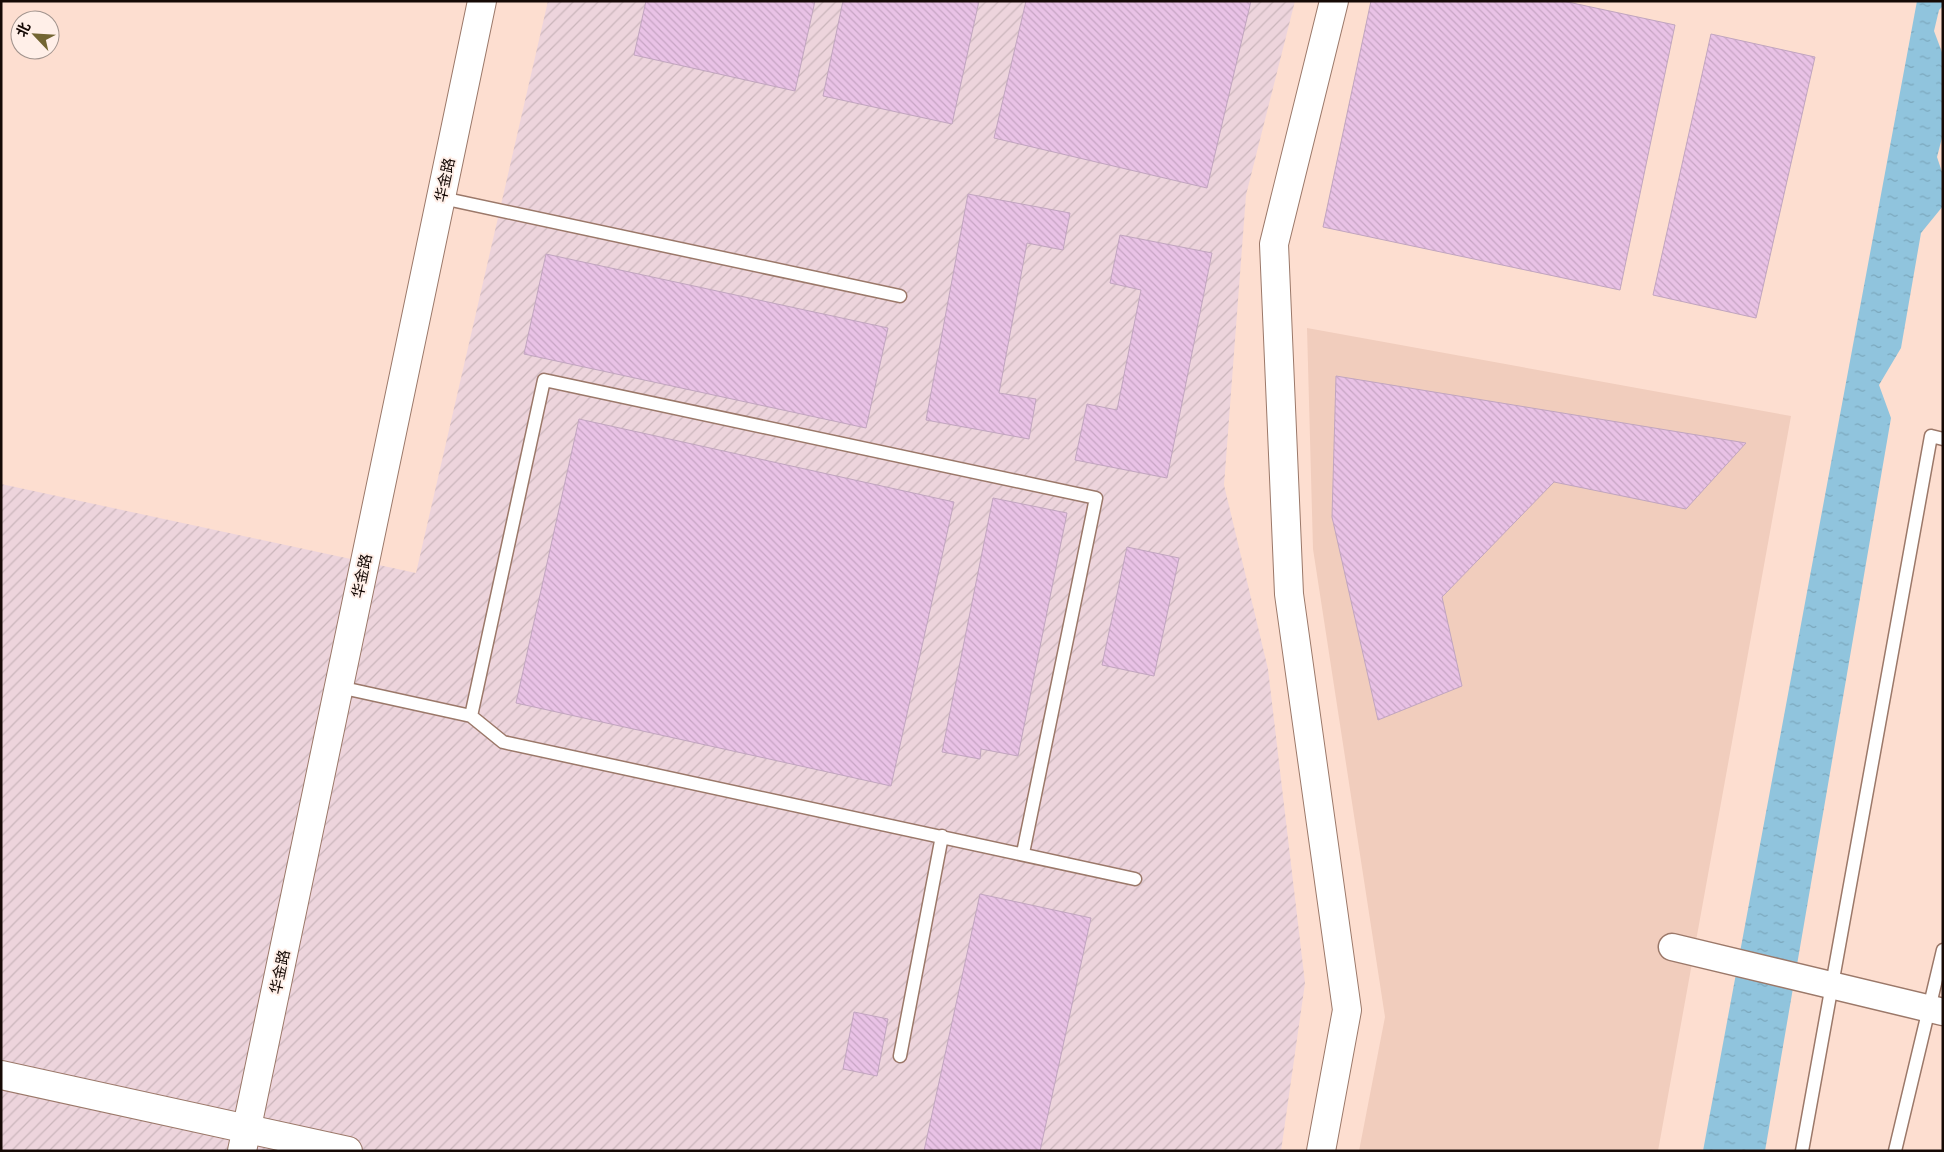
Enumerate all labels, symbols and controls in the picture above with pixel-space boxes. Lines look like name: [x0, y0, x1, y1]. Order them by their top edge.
north arrow: [10, 10, 60, 60]
text: 北: [13, 20, 34, 40]
street label: 华金路: [432, 156, 458, 204]
street label: 华金路: [349, 552, 375, 600]
street label: 华金路: [267, 948, 293, 996]

